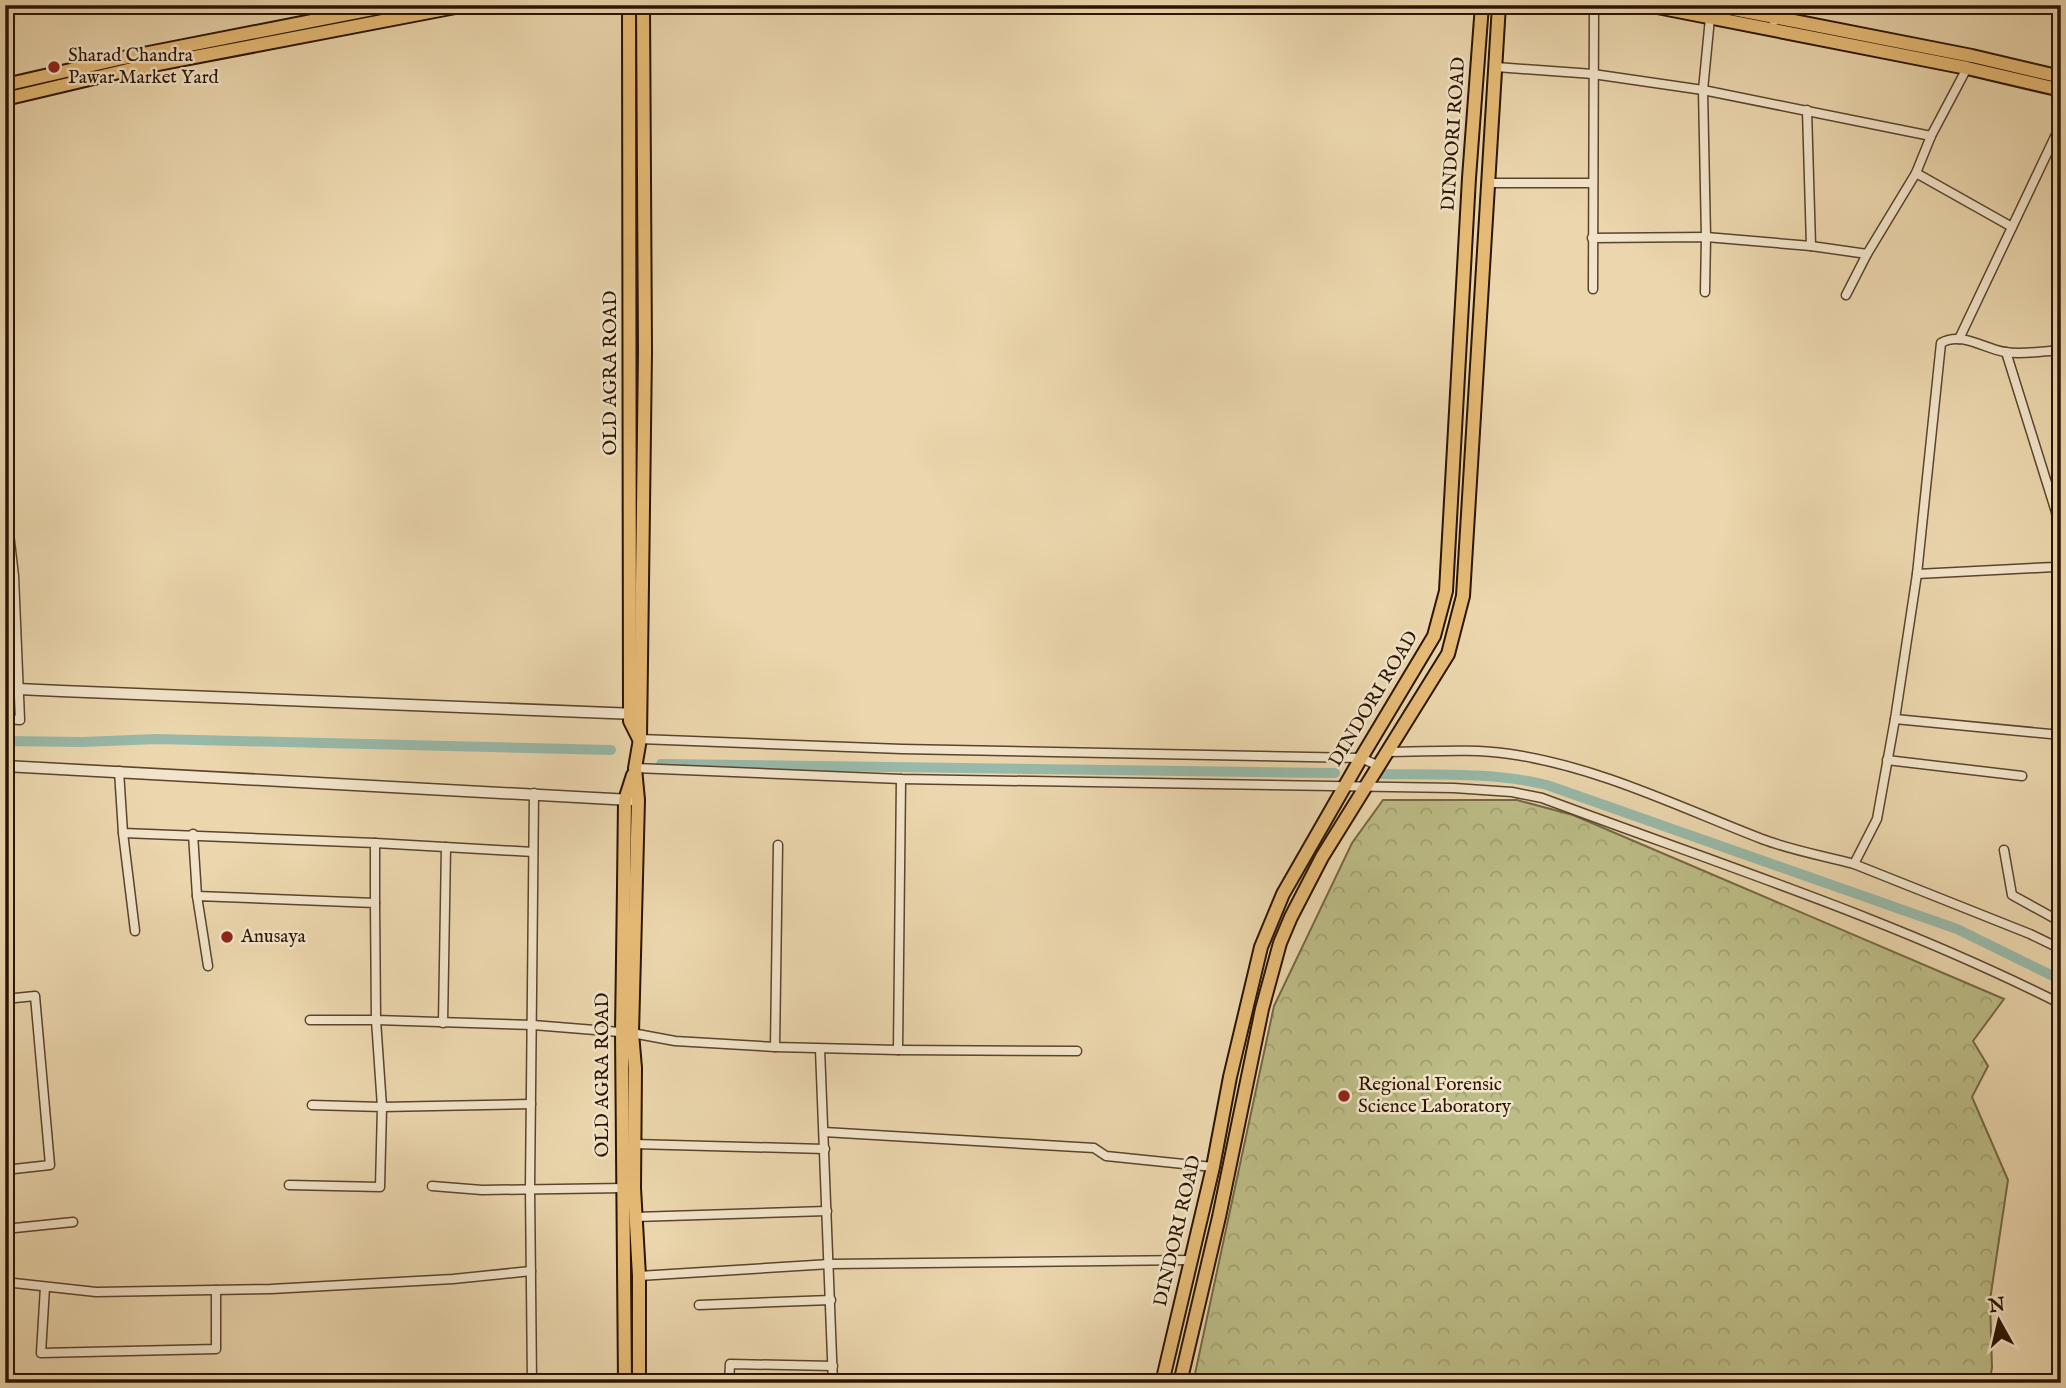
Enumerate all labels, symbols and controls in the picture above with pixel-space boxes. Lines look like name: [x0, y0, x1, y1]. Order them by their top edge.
place label: Sharad Chandra Pawar Market Yard: [68, 44, 220, 90]
street label: DINDORI ROAD: [1437, 56, 1471, 212]
marker: Sharad Chandra Pawar Market Yard: [46, 59, 62, 75]
street label: OLD AGRA ROAD: [599, 291, 623, 455]
street label: DINDORI ROAD: [1324, 627, 1424, 771]
place label: Anusaya: [240, 925, 307, 949]
marker: Anusaya: [219, 929, 235, 945]
street label: OLD AGRA ROAD: [591, 993, 615, 1157]
place label: Regional Forensic Science Laboratory: [1358, 1073, 1512, 1119]
marker: Regional Forensic Science Laboratory: [1336, 1088, 1352, 1104]
street label: DINDORI ROAD: [1149, 1153, 1207, 1309]
north arrow: [1965, 1286, 2035, 1356]
text: N: [1986, 1293, 2007, 1319]

